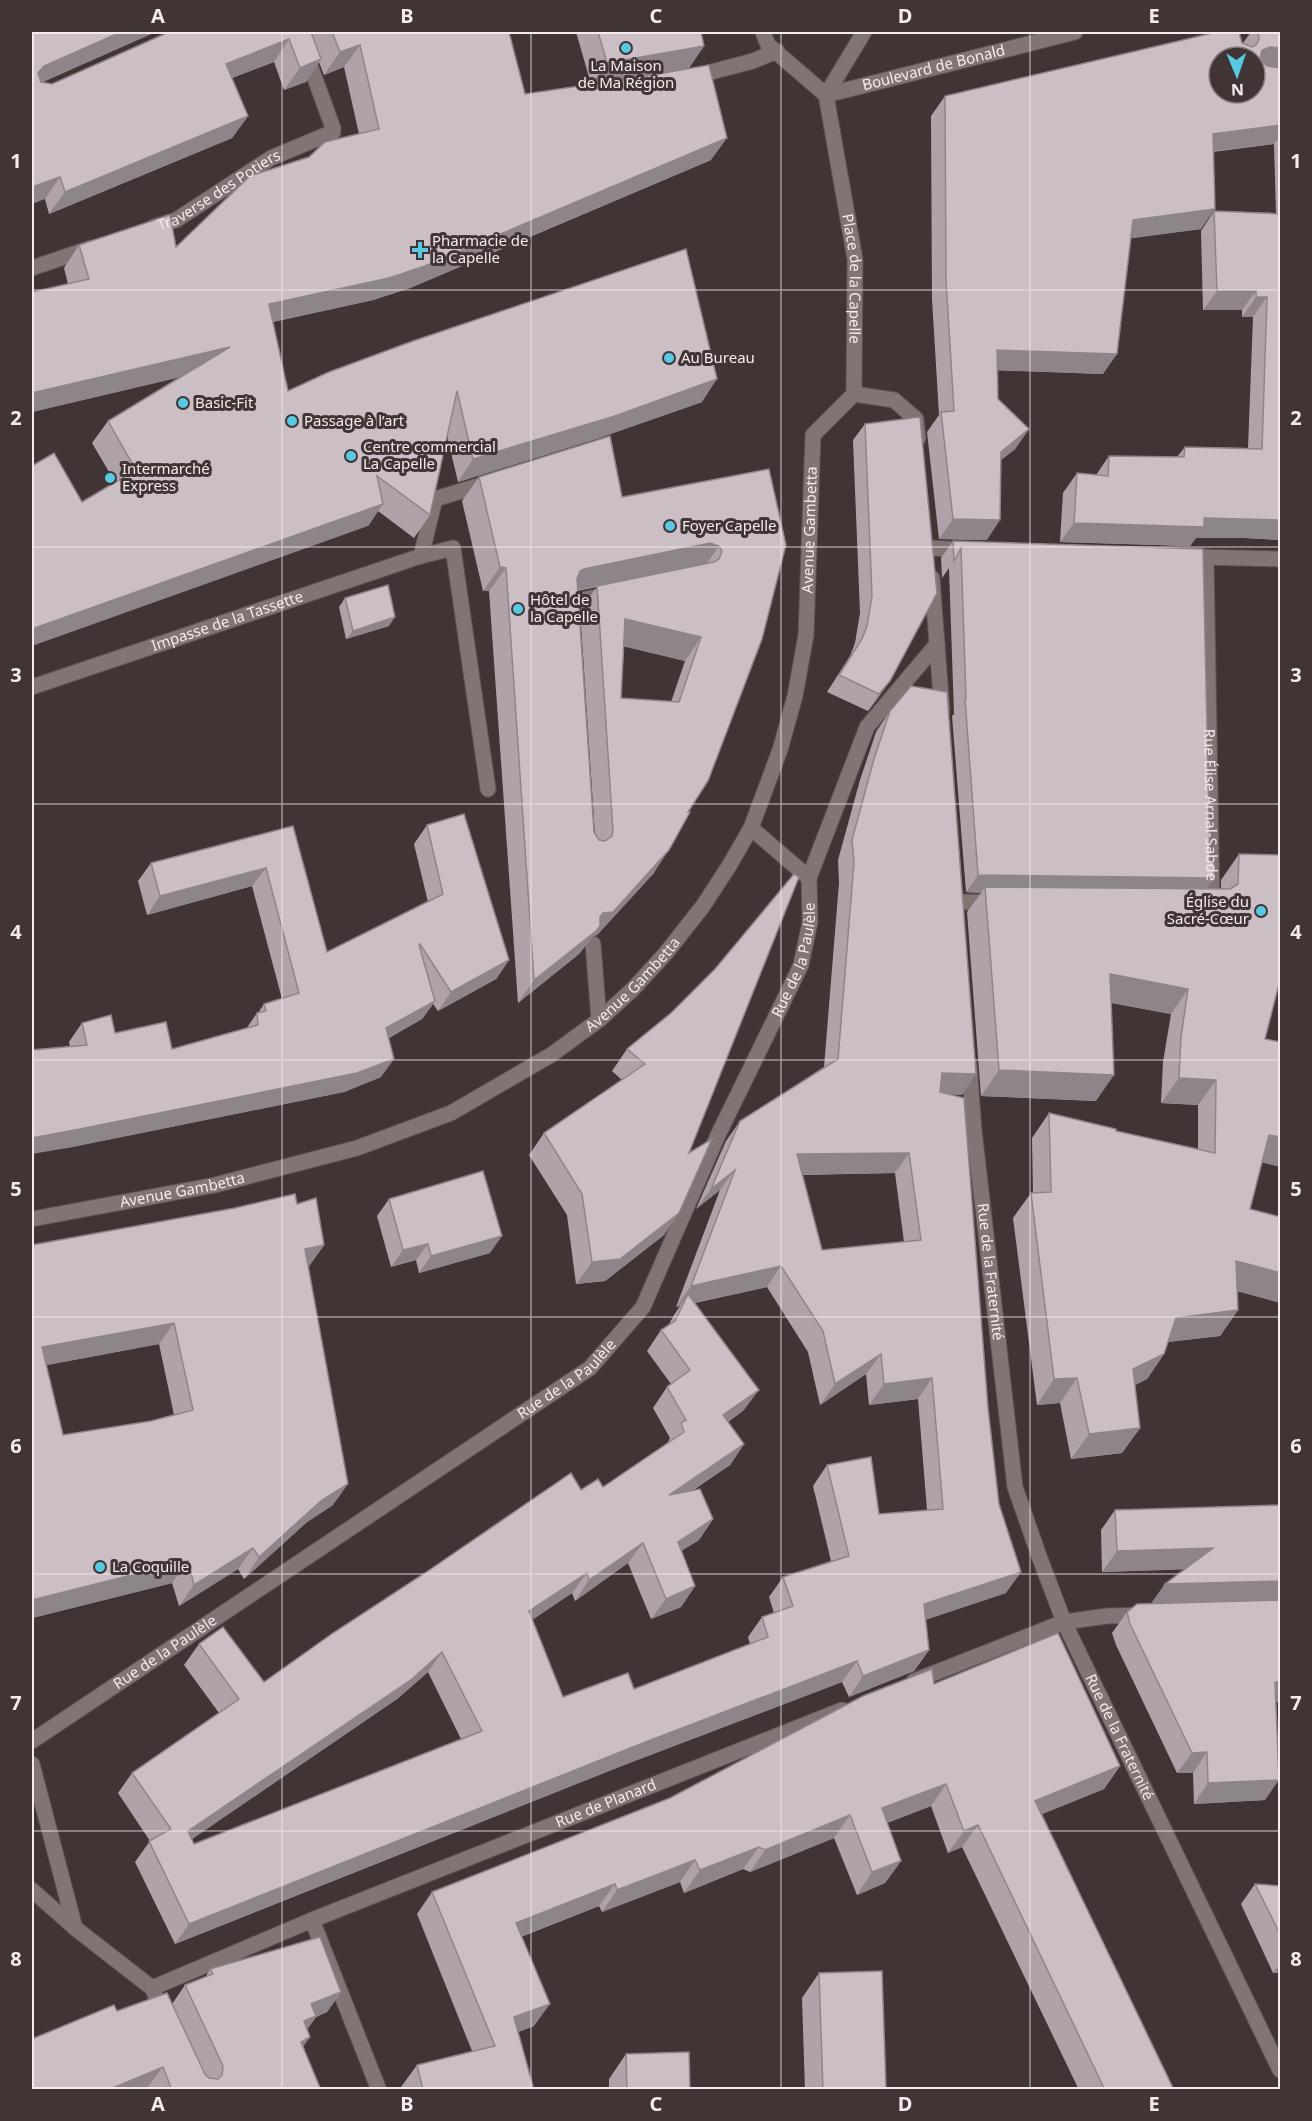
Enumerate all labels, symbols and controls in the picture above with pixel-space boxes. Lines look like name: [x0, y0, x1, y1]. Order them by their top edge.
text: A: [151, 2, 165, 29]
text: B: [400, 2, 414, 29]
text: C: [650, 2, 663, 29]
text: D: [898, 2, 912, 29]
text: E: [1148, 2, 1160, 29]
street label: Boulevard de Bonald: [860, 39, 1007, 94]
marker: La Maison de Ma Région: [619, 41, 633, 55]
north arrow: [1207, 45, 1267, 105]
place label: La Maison de Ma Région: [578, 55, 674, 92]
text: N: [1231, 79, 1244, 101]
street label: Traverse des Potiers: [155, 144, 283, 234]
text: 1: [10, 147, 22, 174]
text: 1: [1290, 147, 1302, 174]
street label: Place de la Capelle: [838, 212, 867, 344]
place label: Pharmacie de la Capelle: [432, 230, 529, 267]
marker: Pharmacie de la Capelle: [413, 243, 427, 257]
place label: Au Bureau: [681, 347, 755, 367]
marker: Au Bureau: [662, 351, 676, 365]
place label: Basic-Fit: [195, 392, 254, 412]
marker: Basic-Fit: [176, 396, 190, 410]
text: 2: [10, 404, 22, 431]
text: 2: [1290, 404, 1302, 431]
place label: Passage à l’art: [304, 410, 405, 430]
marker: Passage à l’art: [285, 414, 299, 428]
place label: Centre commercial La Capelle: [363, 436, 496, 473]
marker: Centre commercial La Capelle: [344, 449, 358, 463]
place label: Intermarché Express: [122, 458, 210, 495]
street label: Avenue Gambetta: [796, 466, 821, 594]
marker: Intermarché Express: [103, 471, 117, 485]
place label: Foyer Capelle: [682, 515, 777, 535]
marker: Foyer Capelle: [663, 519, 677, 533]
street label: Impasse de la Tassette: [148, 585, 305, 655]
place label: Hôtel de la Capelle: [530, 589, 598, 626]
marker: Hôtel de la Capelle: [511, 602, 525, 616]
text: 3: [10, 661, 22, 688]
text: 3: [1290, 661, 1302, 688]
street label: Rue Élise Arnal-Sabde: [1200, 729, 1223, 881]
place label: Église du Sacré-Cœur: [1167, 891, 1249, 928]
street label: Rue de la Paulèle: [766, 902, 819, 1020]
marker: Église du Sacré-Cœur: [1254, 904, 1268, 918]
text: 4: [10, 918, 22, 945]
text: 4: [1290, 918, 1302, 945]
street label: Avenue Gambetta: [581, 932, 684, 1036]
street label: Avenue Gambetta: [118, 1167, 247, 1211]
text: 5: [10, 1175, 22, 1202]
text: 5: [1290, 1175, 1302, 1202]
street label: Rue de la Fraternité: [973, 1202, 1009, 1341]
street label: Rue de la Paulèle: [513, 1334, 620, 1423]
text: 6: [10, 1432, 22, 1459]
text: 6: [1290, 1432, 1302, 1459]
place label: La Coquille: [112, 1556, 189, 1576]
marker: La Coquille: [93, 1560, 107, 1574]
street label: Rue de la Paulèle: [109, 1610, 220, 1693]
street label: Rue de la Fraternité: [1081, 1670, 1159, 1803]
text: 7: [10, 1689, 22, 1716]
text: 7: [1290, 1689, 1302, 1716]
street label: Rue de Planard: [552, 1774, 659, 1832]
text: 8: [10, 1945, 22, 1972]
text: 8: [1290, 1945, 1302, 1972]
text: A: [151, 2090, 165, 2117]
text: B: [400, 2090, 414, 2117]
text: C: [650, 2090, 663, 2117]
text: D: [898, 2090, 912, 2117]
text: E: [1148, 2090, 1160, 2117]

